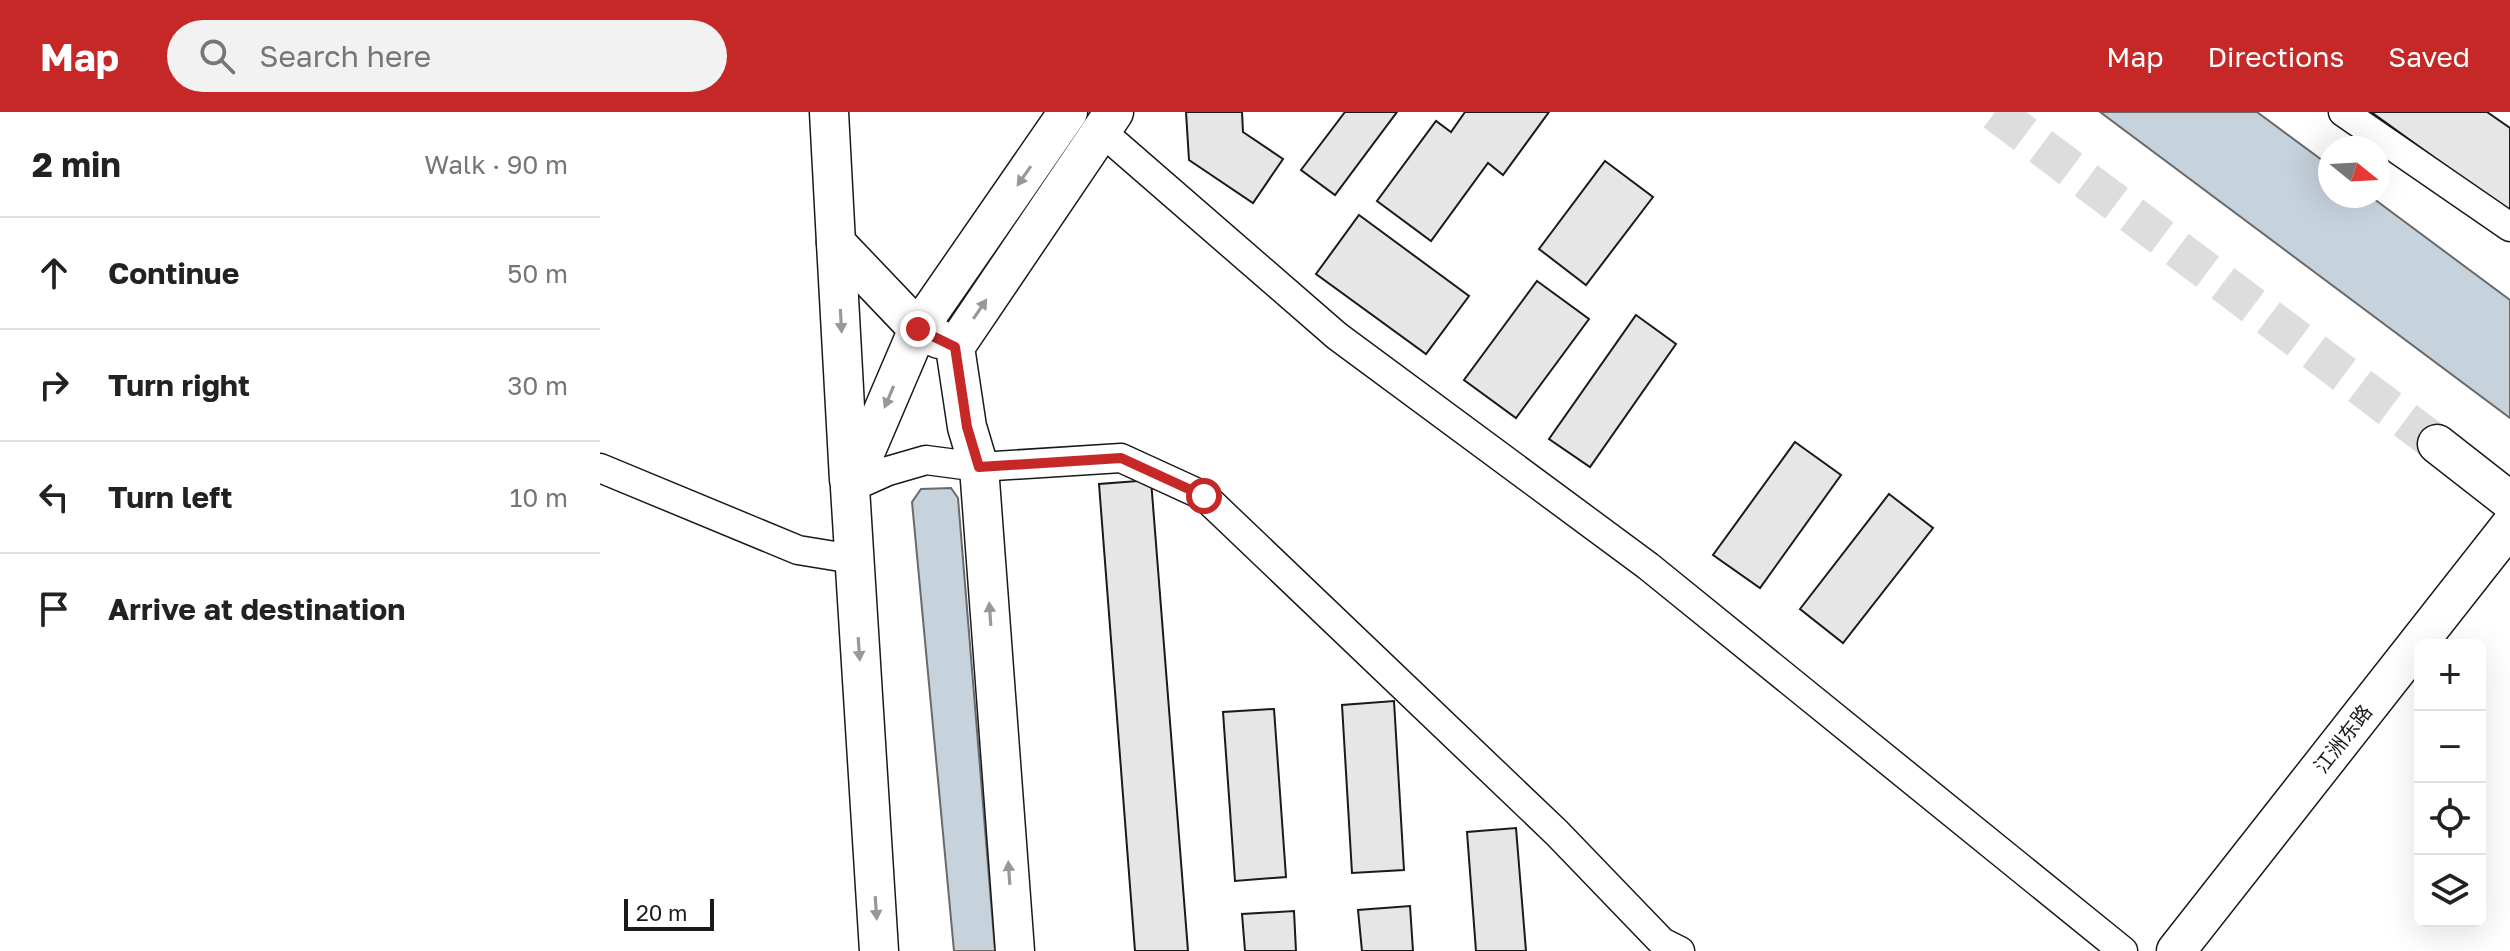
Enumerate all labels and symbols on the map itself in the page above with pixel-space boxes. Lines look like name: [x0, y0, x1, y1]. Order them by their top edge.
north arrow: [2318, 136, 2390, 208]
one-way arrow: [1017, 166, 1032, 187]
one-way arrow: [973, 298, 987, 320]
one-way arrow: [834, 309, 847, 334]
route end: [900, 311, 936, 347]
one-way arrow: [882, 385, 895, 409]
route start: [1186, 478, 1222, 514]
one-way arrow: [983, 601, 996, 626]
one-way arrow: [853, 637, 866, 662]
street label: 江洲东路: [2308, 699, 2376, 777]
one-way arrow: [1002, 860, 1015, 885]
scale bar: [624, 895, 714, 931]
one-way arrow: [870, 896, 883, 921]

